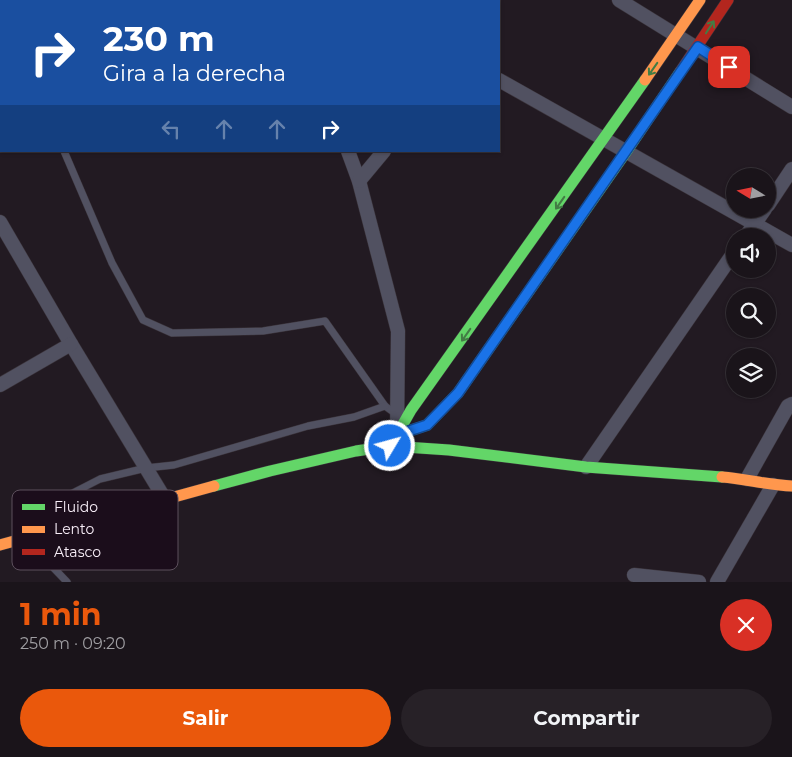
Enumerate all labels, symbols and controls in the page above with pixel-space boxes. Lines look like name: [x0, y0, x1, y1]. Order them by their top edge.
text: 230 m: [103, 17, 215, 60]
icon: right: [20, 20, 85, 85]
one-way arrow: [706, 20, 716, 34]
pin: [708, 46, 750, 88]
icon: arrive: [715, 53, 743, 81]
text: Gira a la derecha: [103, 60, 286, 87]
one-way arrow: [648, 62, 658, 76]
icon: left: [157, 115, 185, 143]
icon: ahead: [210, 115, 238, 143]
icon: ahead: [263, 115, 291, 143]
icon: right: [316, 115, 344, 143]
north arrow: [726, 168, 776, 218]
map controls: [726, 168, 776, 398]
one-way arrow: [555, 195, 565, 209]
button: sound: [726, 228, 776, 278]
button: search: [726, 288, 776, 338]
one-way arrow: [461, 328, 471, 342]
button: layers: [726, 348, 776, 398]
position arrow: [363, 419, 415, 471]
legend: [12, 490, 178, 570]
text: Fluido: [54, 498, 98, 516]
text: Lento: [54, 520, 94, 538]
text: Atasco: [54, 543, 101, 561]
text: 1 min: [20, 596, 101, 633]
button: close: [720, 599, 772, 651]
text: 250 m · 09:20: [20, 634, 126, 653]
button: Salir: [20, 689, 391, 747]
button: Compartir: [401, 689, 772, 747]

